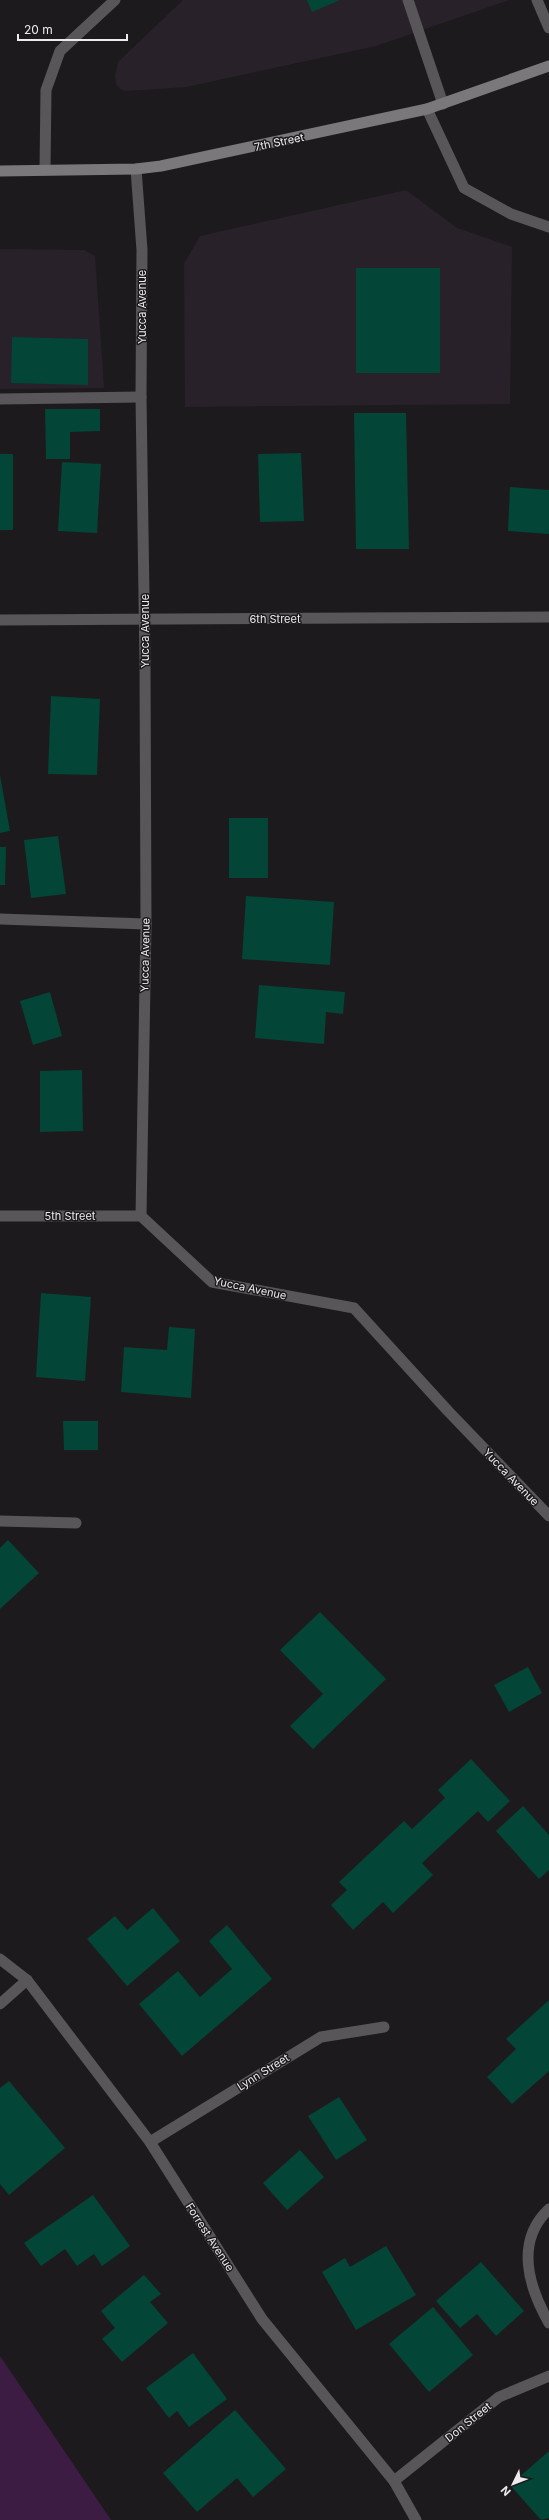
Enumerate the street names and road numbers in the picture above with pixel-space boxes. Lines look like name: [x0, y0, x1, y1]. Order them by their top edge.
street label: 7th Street: [253, 130, 306, 154]
street label: Yucca Avenue: [135, 270, 149, 344]
street label: Yucca Avenue: [138, 594, 152, 668]
street label: 6th Street: [249, 612, 301, 626]
street label: Yucca Avenue: [137, 918, 153, 992]
street label: 5th Street: [45, 1209, 96, 1223]
street label: Yucca Avenue: [212, 1273, 288, 1303]
street label: Yucca Avenue: [480, 1445, 542, 1509]
street label: Lynn Street: [234, 2050, 292, 2094]
street label: Forrest Avenue: [183, 2200, 237, 2274]
street label: Don Street: [442, 2399, 494, 2445]

